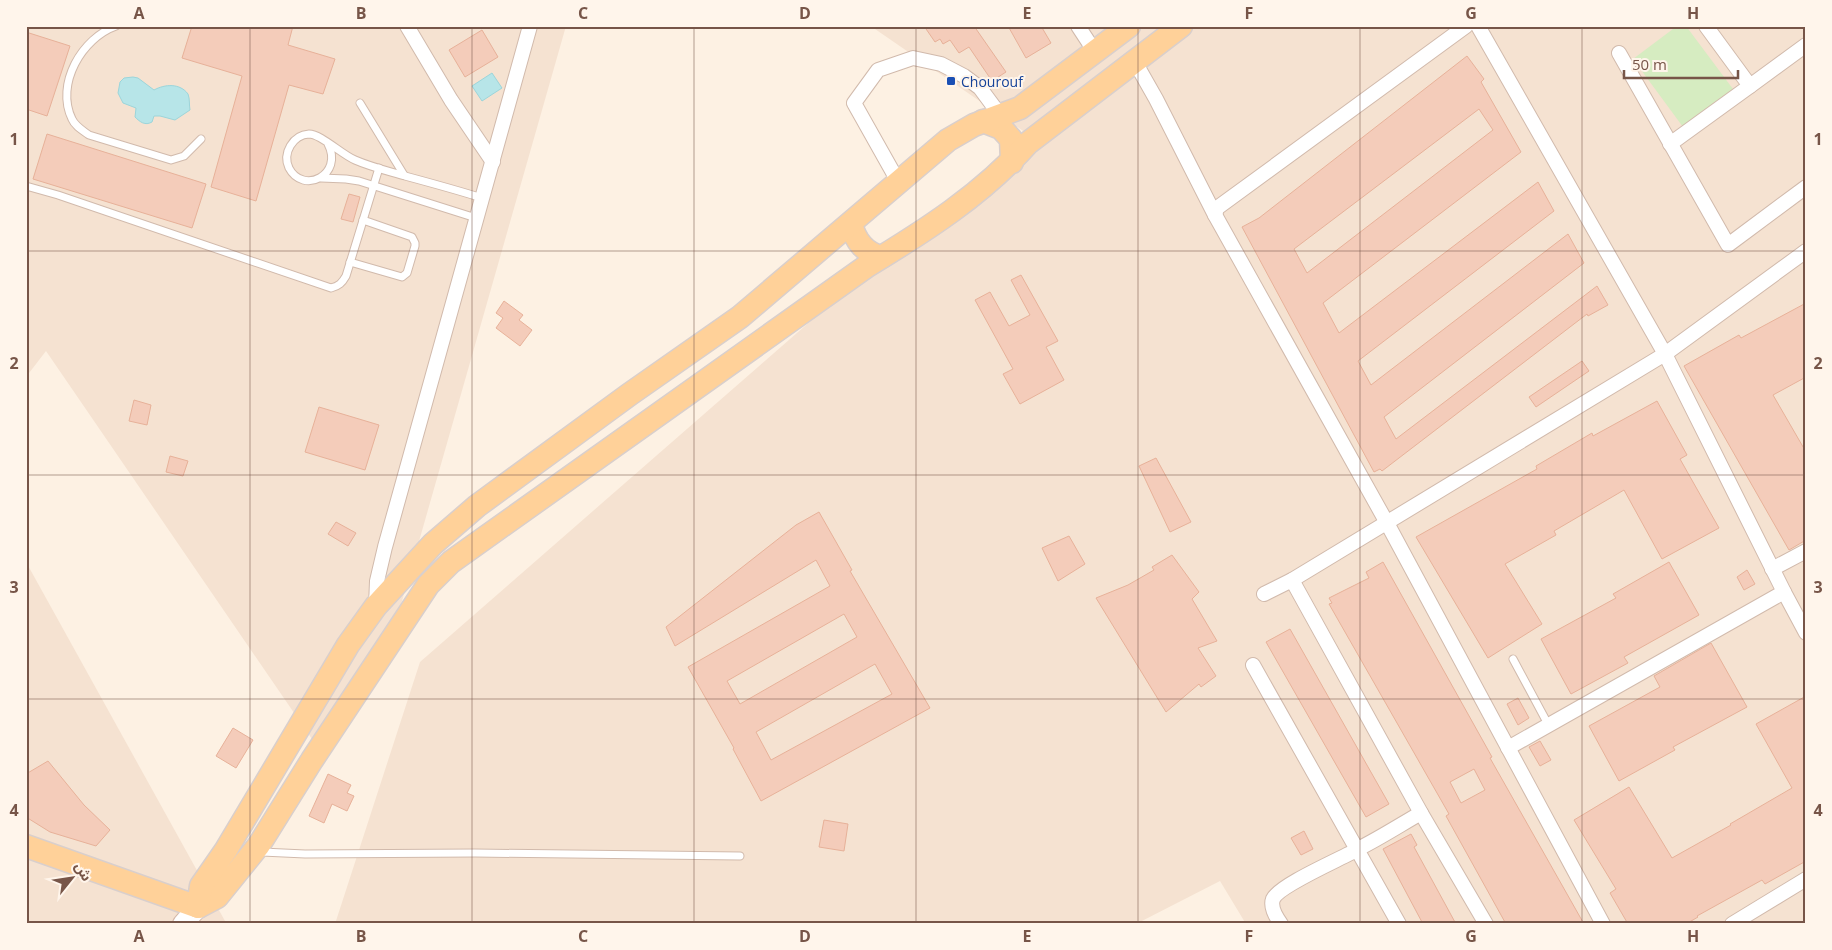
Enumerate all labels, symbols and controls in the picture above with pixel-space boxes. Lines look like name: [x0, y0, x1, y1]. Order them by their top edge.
text: A: [133, 2, 145, 24]
text: B: [356, 2, 366, 24]
text: C: [578, 2, 588, 24]
text: D: [799, 2, 811, 24]
text: E: [1023, 2, 1032, 24]
text: F: [1245, 2, 1253, 24]
text: G: [1465, 2, 1477, 24]
text: H: [1687, 2, 1699, 24]
scale bar: [1624, 48, 1738, 80]
text: 50 m: [1632, 54, 1667, 74]
place label: Chourouf: [961, 72, 1024, 91]
marker: Chourouf: [945, 75, 957, 87]
text: 1: [9, 128, 19, 150]
text: 1: [1813, 128, 1823, 150]
text: 2: [9, 352, 19, 374]
text: 2: [1813, 352, 1823, 374]
text: 3: [9, 576, 19, 598]
text: 3: [1813, 576, 1823, 598]
text: 4: [9, 799, 19, 821]
text: 4: [1813, 799, 1823, 821]
north arrow: [48, 852, 98, 902]
text: ش: [71, 858, 97, 884]
text: A: [133, 925, 145, 947]
text: B: [356, 925, 366, 947]
text: C: [578, 925, 588, 947]
text: D: [799, 925, 811, 947]
text: E: [1023, 925, 1032, 947]
text: F: [1245, 925, 1253, 947]
text: G: [1465, 925, 1477, 947]
text: H: [1687, 925, 1699, 947]

